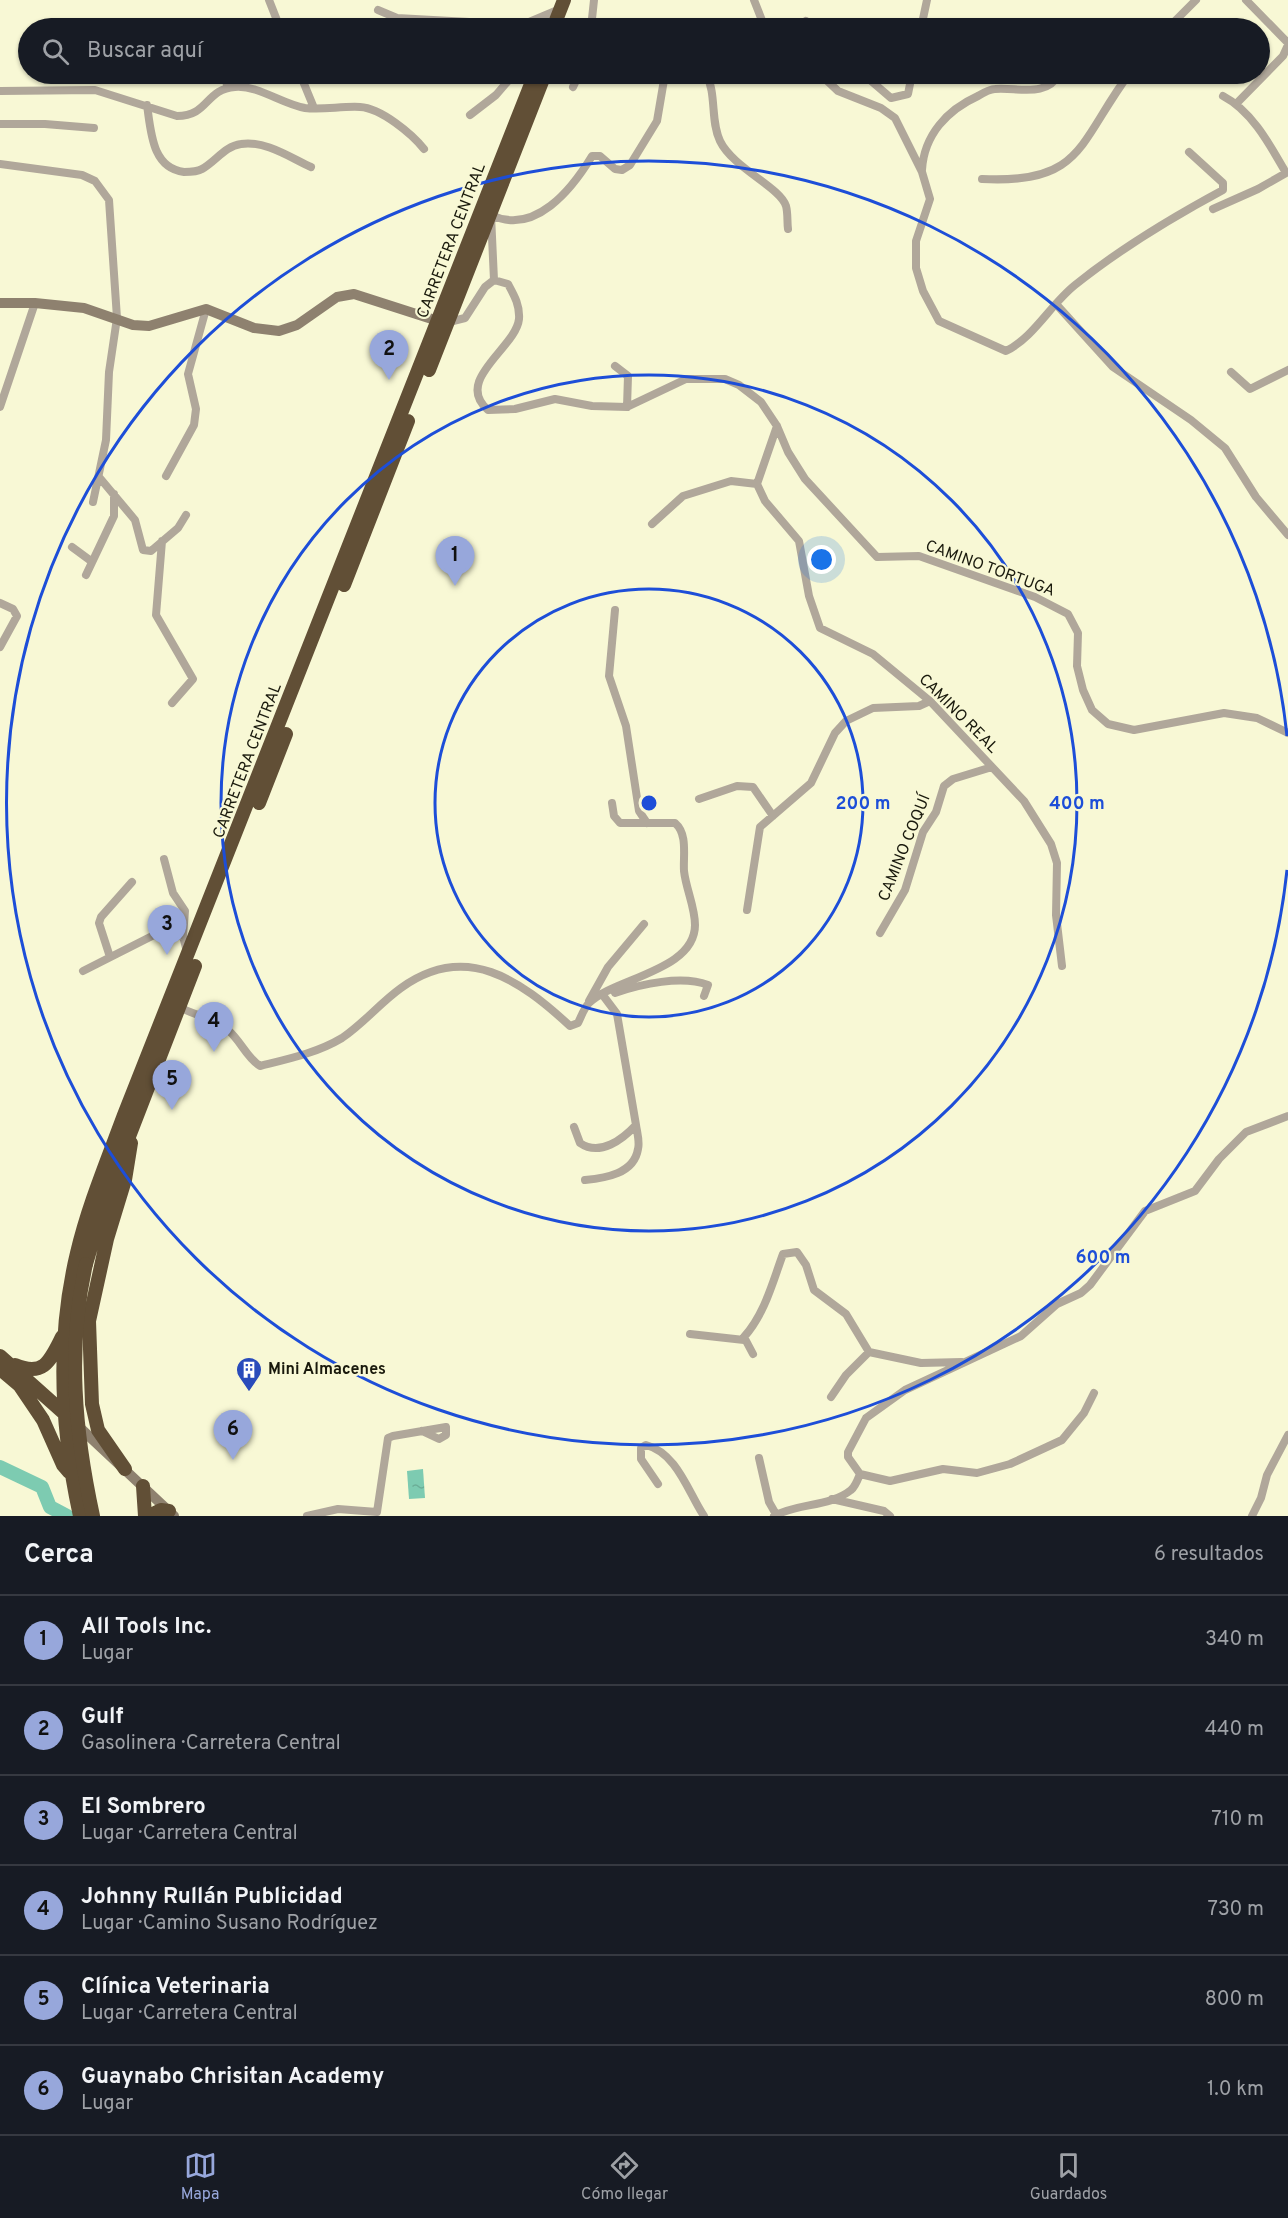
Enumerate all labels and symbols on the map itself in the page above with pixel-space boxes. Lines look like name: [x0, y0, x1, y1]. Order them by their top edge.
street label: CARRETERA CENTRAL: [413, 161, 491, 321]
pin: 2: [370, 330, 408, 380]
pin: 1: [436, 536, 474, 586]
street label: CAMINO TORTUGA: [923, 536, 1058, 602]
your location: [807, 545, 836, 574]
street label: CAMINO REAL: [914, 670, 1002, 758]
street label: CARRETERA CENTRAL: [209, 681, 287, 841]
street label: CAMINO COQUÍ: [873, 790, 936, 904]
centre of rings: [639, 793, 659, 813]
text: 200 m: [835, 793, 891, 816]
text: 400 m: [1049, 793, 1105, 816]
pin: 3: [148, 906, 186, 955]
pin: 4: [194, 1002, 234, 1052]
pin: 5: [152, 1060, 192, 1110]
text: 600 m: [1075, 1247, 1131, 1270]
building icon: Mini Almacenes: [234, 1355, 264, 1393]
place label: Mini Almacenes: [268, 1360, 386, 1380]
pin: 6: [214, 1410, 252, 1460]

